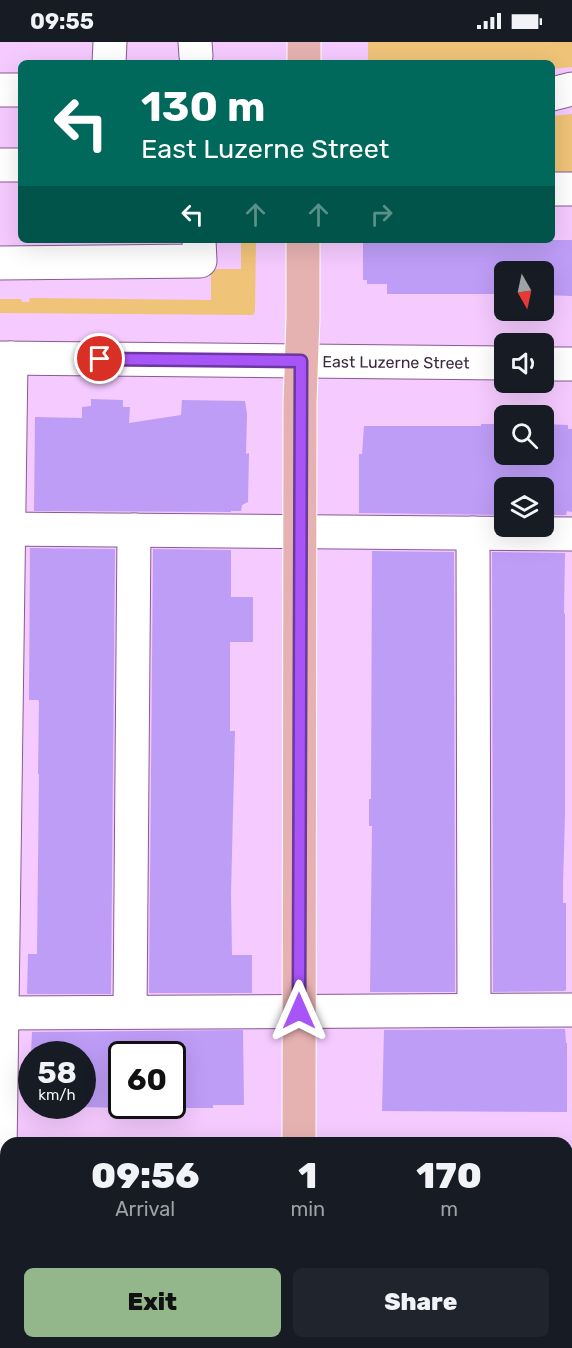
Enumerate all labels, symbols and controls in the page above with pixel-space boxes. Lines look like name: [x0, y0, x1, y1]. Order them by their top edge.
text: 09:55: [30, 8, 94, 35]
text: 130 m: [141, 82, 266, 132]
icon: left: [42, 84, 120, 162]
text: East Luzerne Street: [141, 133, 389, 165]
icon: left: [176, 198, 209, 231]
icon: ahead: [239, 198, 272, 231]
icon: ahead: [302, 198, 335, 231]
icon: right: [365, 198, 398, 231]
north arrow: [494, 261, 554, 321]
map controls: [494, 261, 554, 537]
pin: [74, 333, 125, 384]
button: sound: [494, 333, 554, 393]
icon: arrive: [83, 342, 116, 375]
street label: East Luzerne Street: [322, 352, 470, 372]
button: search: [494, 405, 554, 465]
button: layers: [494, 477, 554, 537]
position arrow: [267, 979, 331, 1043]
speed limit sign: 60: [108, 1041, 186, 1119]
text: 58: [37, 1055, 77, 1091]
text: km/h: [38, 1086, 76, 1104]
text: 09:56: [91, 1154, 199, 1197]
text: 1: [298, 1154, 317, 1197]
text: 170: [416, 1154, 482, 1197]
text: Arrival: [115, 1197, 175, 1221]
text: min: [290, 1197, 325, 1221]
text: m: [440, 1197, 458, 1221]
button: Exit: [24, 1268, 281, 1337]
button: Share: [293, 1268, 549, 1337]

